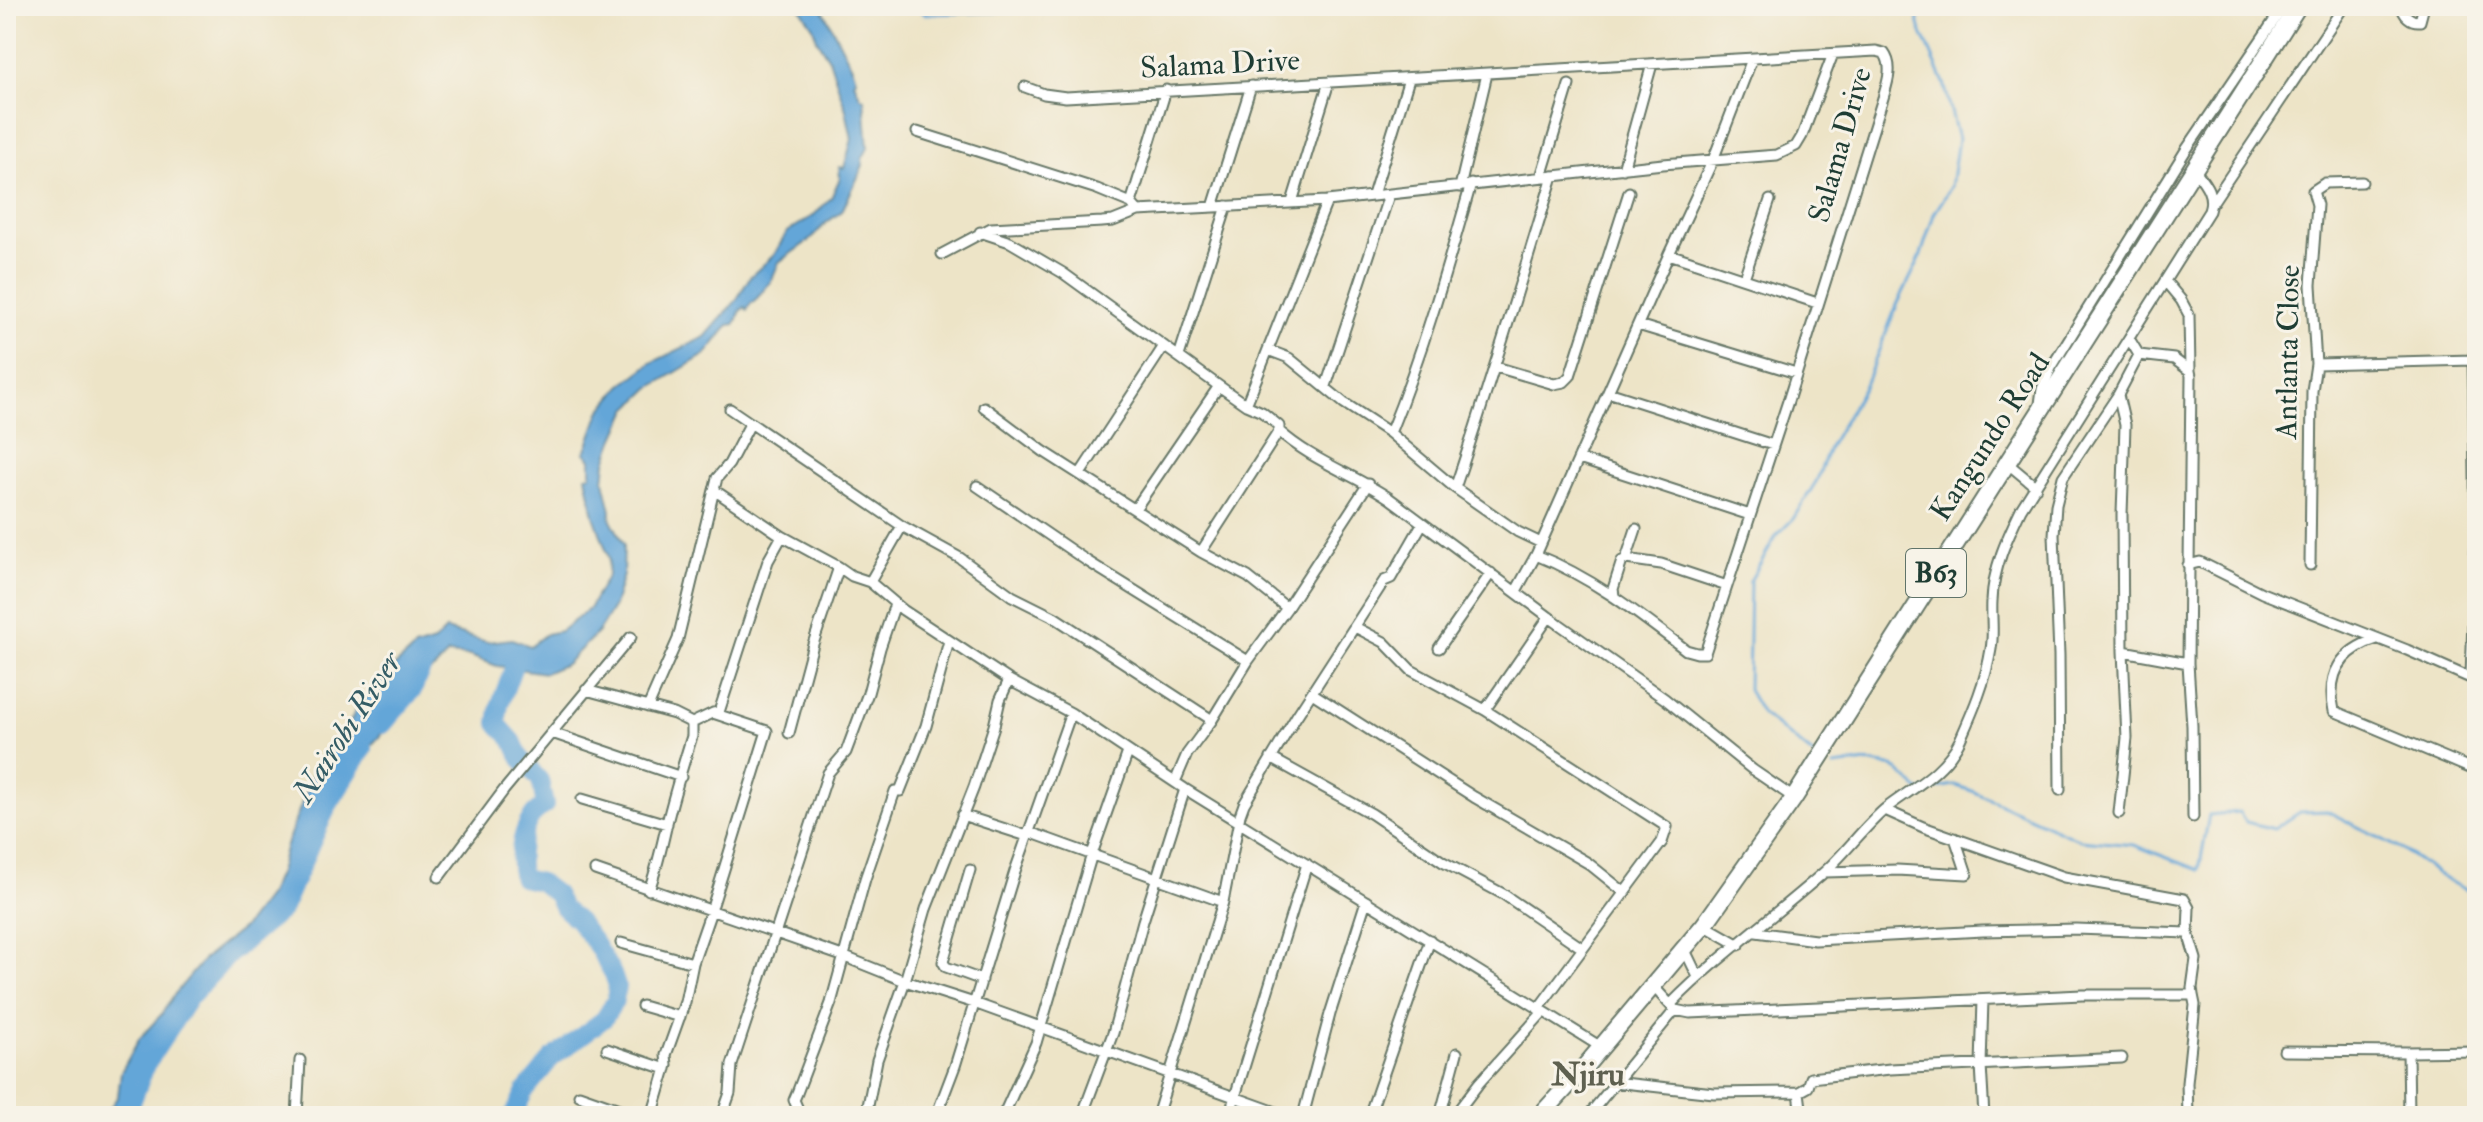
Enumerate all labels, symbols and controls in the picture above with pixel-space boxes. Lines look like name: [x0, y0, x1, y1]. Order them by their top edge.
street label: Salama Drive: [1139, 41, 1301, 87]
street label: Salama Drive: [1800, 63, 1880, 227]
street label: Antlanta Close: [2268, 264, 2308, 441]
street label: Kangundo Road: [1922, 346, 2058, 528]
road number: B63: [1906, 549, 1966, 597]
water label: Nairobi River: [282, 642, 412, 812]
district label: Njiru: [1551, 1055, 1625, 1095]

